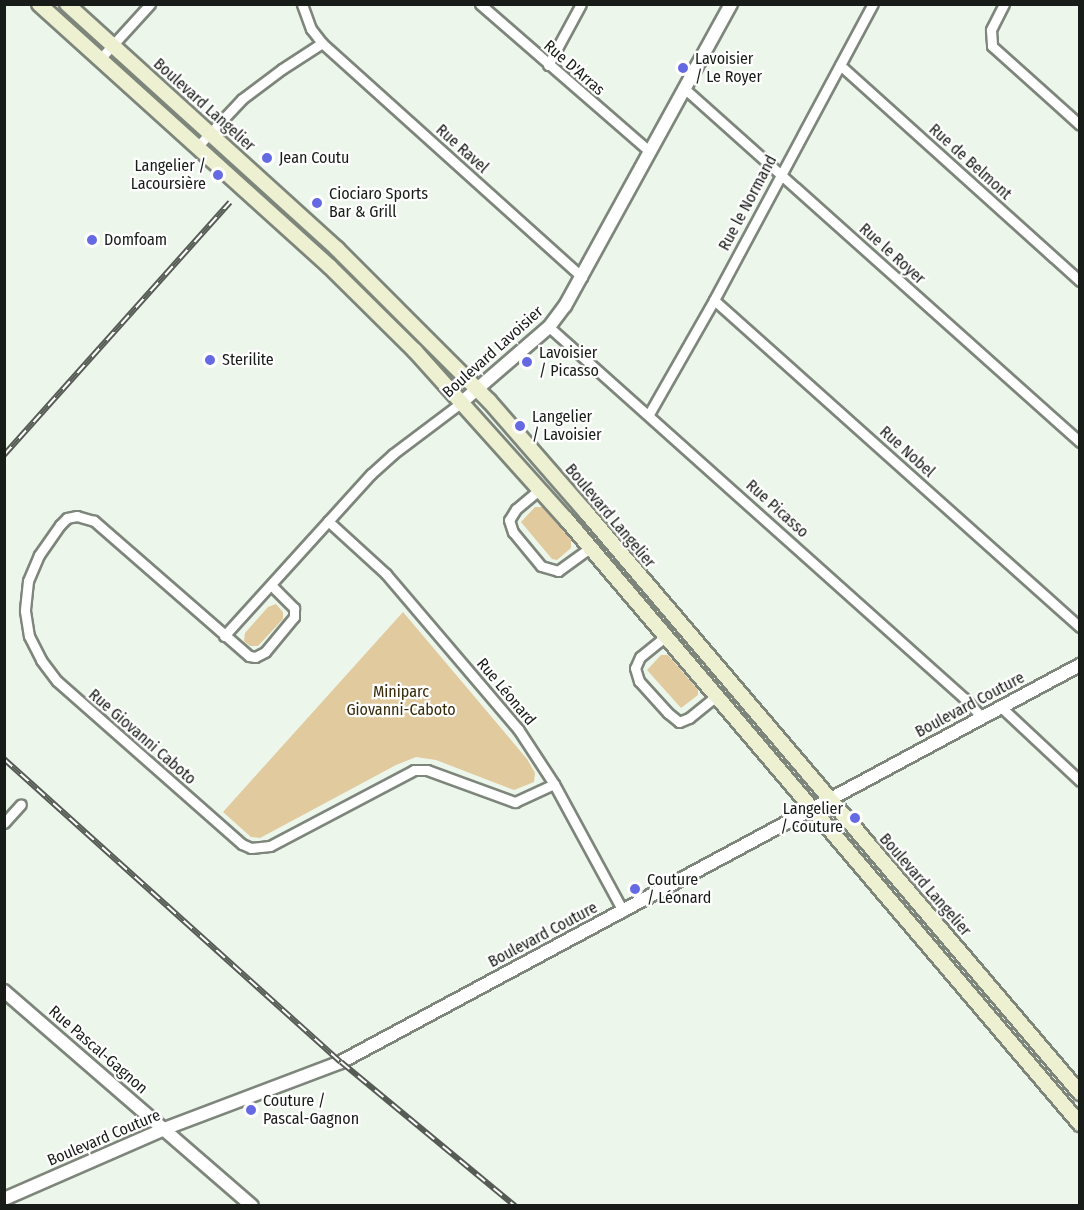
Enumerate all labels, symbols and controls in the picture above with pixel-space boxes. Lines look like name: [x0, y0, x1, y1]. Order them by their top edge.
street label: Rue D'Arras: [540, 36, 608, 100]
place label: Lavoisier / Le Royer: [695, 49, 762, 87]
street label: Boulevard Langelier: [149, 54, 259, 156]
marker: Lavoisier / Le Royer: [676, 61, 690, 75]
street label: Rue Ravel: [432, 120, 492, 178]
street label: Rue de Belmont: [925, 120, 1015, 204]
place label: Jean Coutu: [279, 148, 349, 168]
marker: Jean Coutu: [260, 151, 274, 165]
street label: Rue le Normand: [715, 152, 781, 254]
place label: Langelier / Lacoursière: [131, 156, 206, 194]
marker: Langelier / Lacoursière: [211, 168, 225, 182]
place label: Ciociaro Sports Bar & Grill: [329, 184, 428, 222]
marker: Ciociaro Sports Bar & Grill: [310, 196, 324, 210]
street label: Rue le Royer: [855, 219, 929, 289]
place label: Domfoam: [104, 230, 167, 250]
marker: Domfoam: [85, 233, 99, 247]
street label: Boulevard Lavoisier: [439, 302, 547, 402]
place label: Lavoisier / Picasso: [539, 343, 599, 381]
place label: Sterilite: [222, 350, 274, 370]
marker: Sterilite: [203, 353, 217, 367]
marker: Lavoisier / Picasso: [520, 355, 534, 369]
place label: Langelier / Lavoisier: [532, 407, 602, 445]
marker: Langelier / Lavoisier: [513, 419, 527, 433]
street label: Rue Nobel: [875, 422, 939, 482]
street label: Boulevard Langelier: [561, 460, 659, 572]
street label: Rue Picasso: [742, 476, 812, 542]
street label: Rue Léonard: [472, 655, 540, 729]
street label: Boulevard Couture: [912, 668, 1028, 742]
park label: Miniparc Giovanni-Caboto: [346, 682, 456, 720]
street label: Rue Giovanni Caboto: [84, 685, 200, 789]
place label: Langelier / Couture: [781, 799, 843, 837]
marker: Langelier / Couture: [848, 811, 862, 825]
street label: Boulevard Langelier: [875, 830, 975, 940]
place label: Couture / Léonard: [647, 870, 711, 908]
marker: Couture / Léonard: [628, 882, 642, 896]
street label: Boulevard Couture: [485, 898, 601, 972]
street label: Rue Pascal-Gagnon: [45, 1002, 151, 1098]
place label: Couture / Pascal-Gagnon: [263, 1091, 359, 1129]
marker: Couture / Pascal-Gagnon: [244, 1103, 258, 1117]
street label: Boulevard Couture: [45, 1106, 163, 1170]

